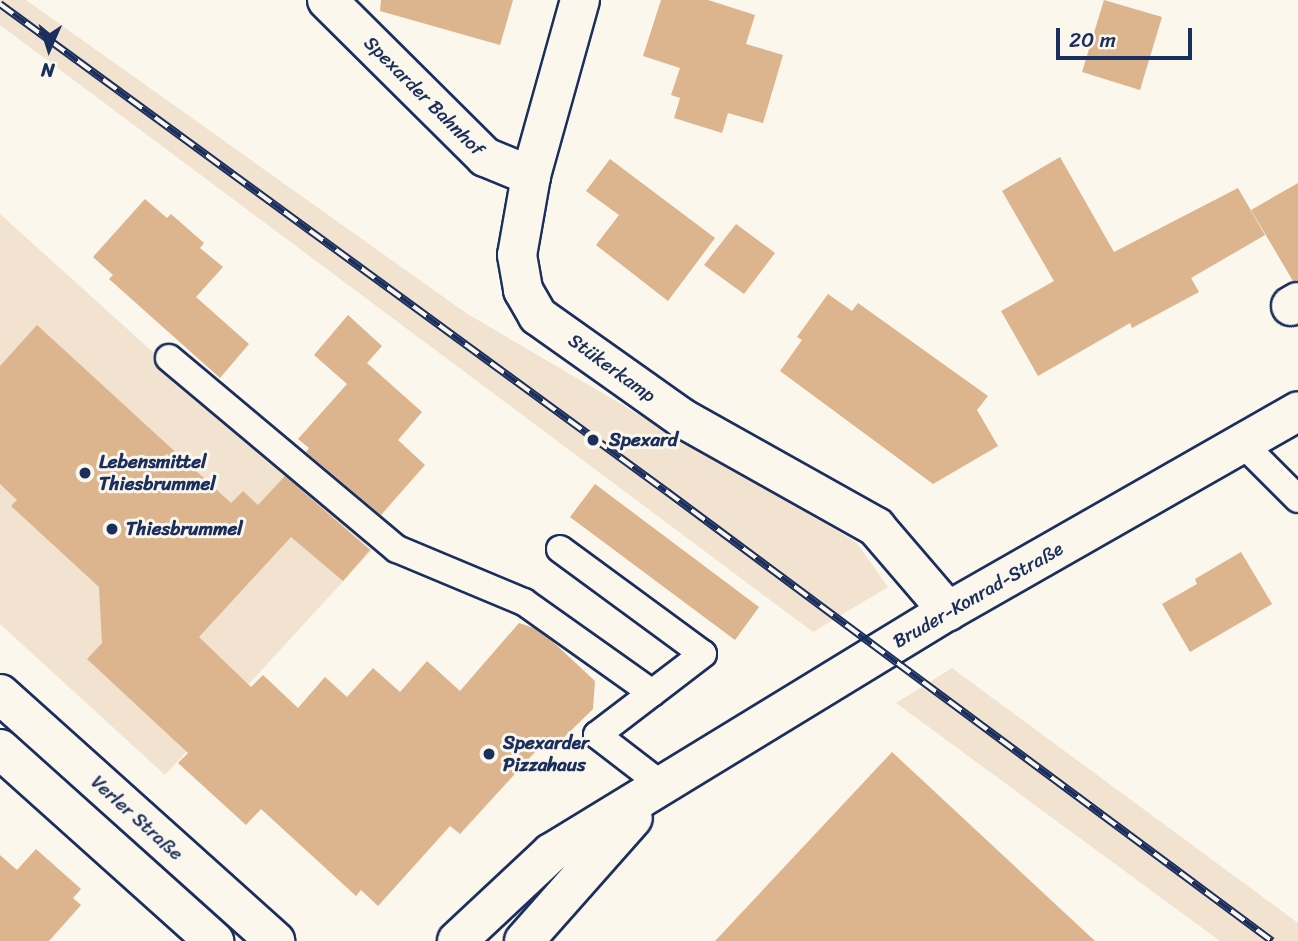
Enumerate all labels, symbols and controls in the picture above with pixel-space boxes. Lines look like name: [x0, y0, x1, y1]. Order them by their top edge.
north arrow: [14, 14, 84, 84]
scale bar: [1060, 14, 1196, 58]
text: 20 m: [1069, 21, 1116, 59]
street label: Spexarder Bahnhof: [359, 31, 489, 161]
text: N: [40, 54, 55, 87]
street label: Stükerkamp: [564, 329, 660, 407]
place label: Spexard: [609, 429, 678, 451]
marker: Spexard: [583, 430, 603, 450]
place label: Lebensmittel Thiesbrummel: [99, 451, 216, 495]
marker: Lebensmittel Thiesbrummel: [77, 465, 93, 481]
place label: Thiesbrummel: [126, 518, 243, 540]
marker: Thiesbrummel: [104, 521, 120, 537]
street label: Bruder-Konrad-Straße: [889, 537, 1067, 653]
place label: Spexarder Pizzahaus: [503, 732, 589, 776]
marker: Spexarder Pizzahaus: [481, 746, 497, 762]
street label: Verler Straße: [86, 771, 188, 865]

